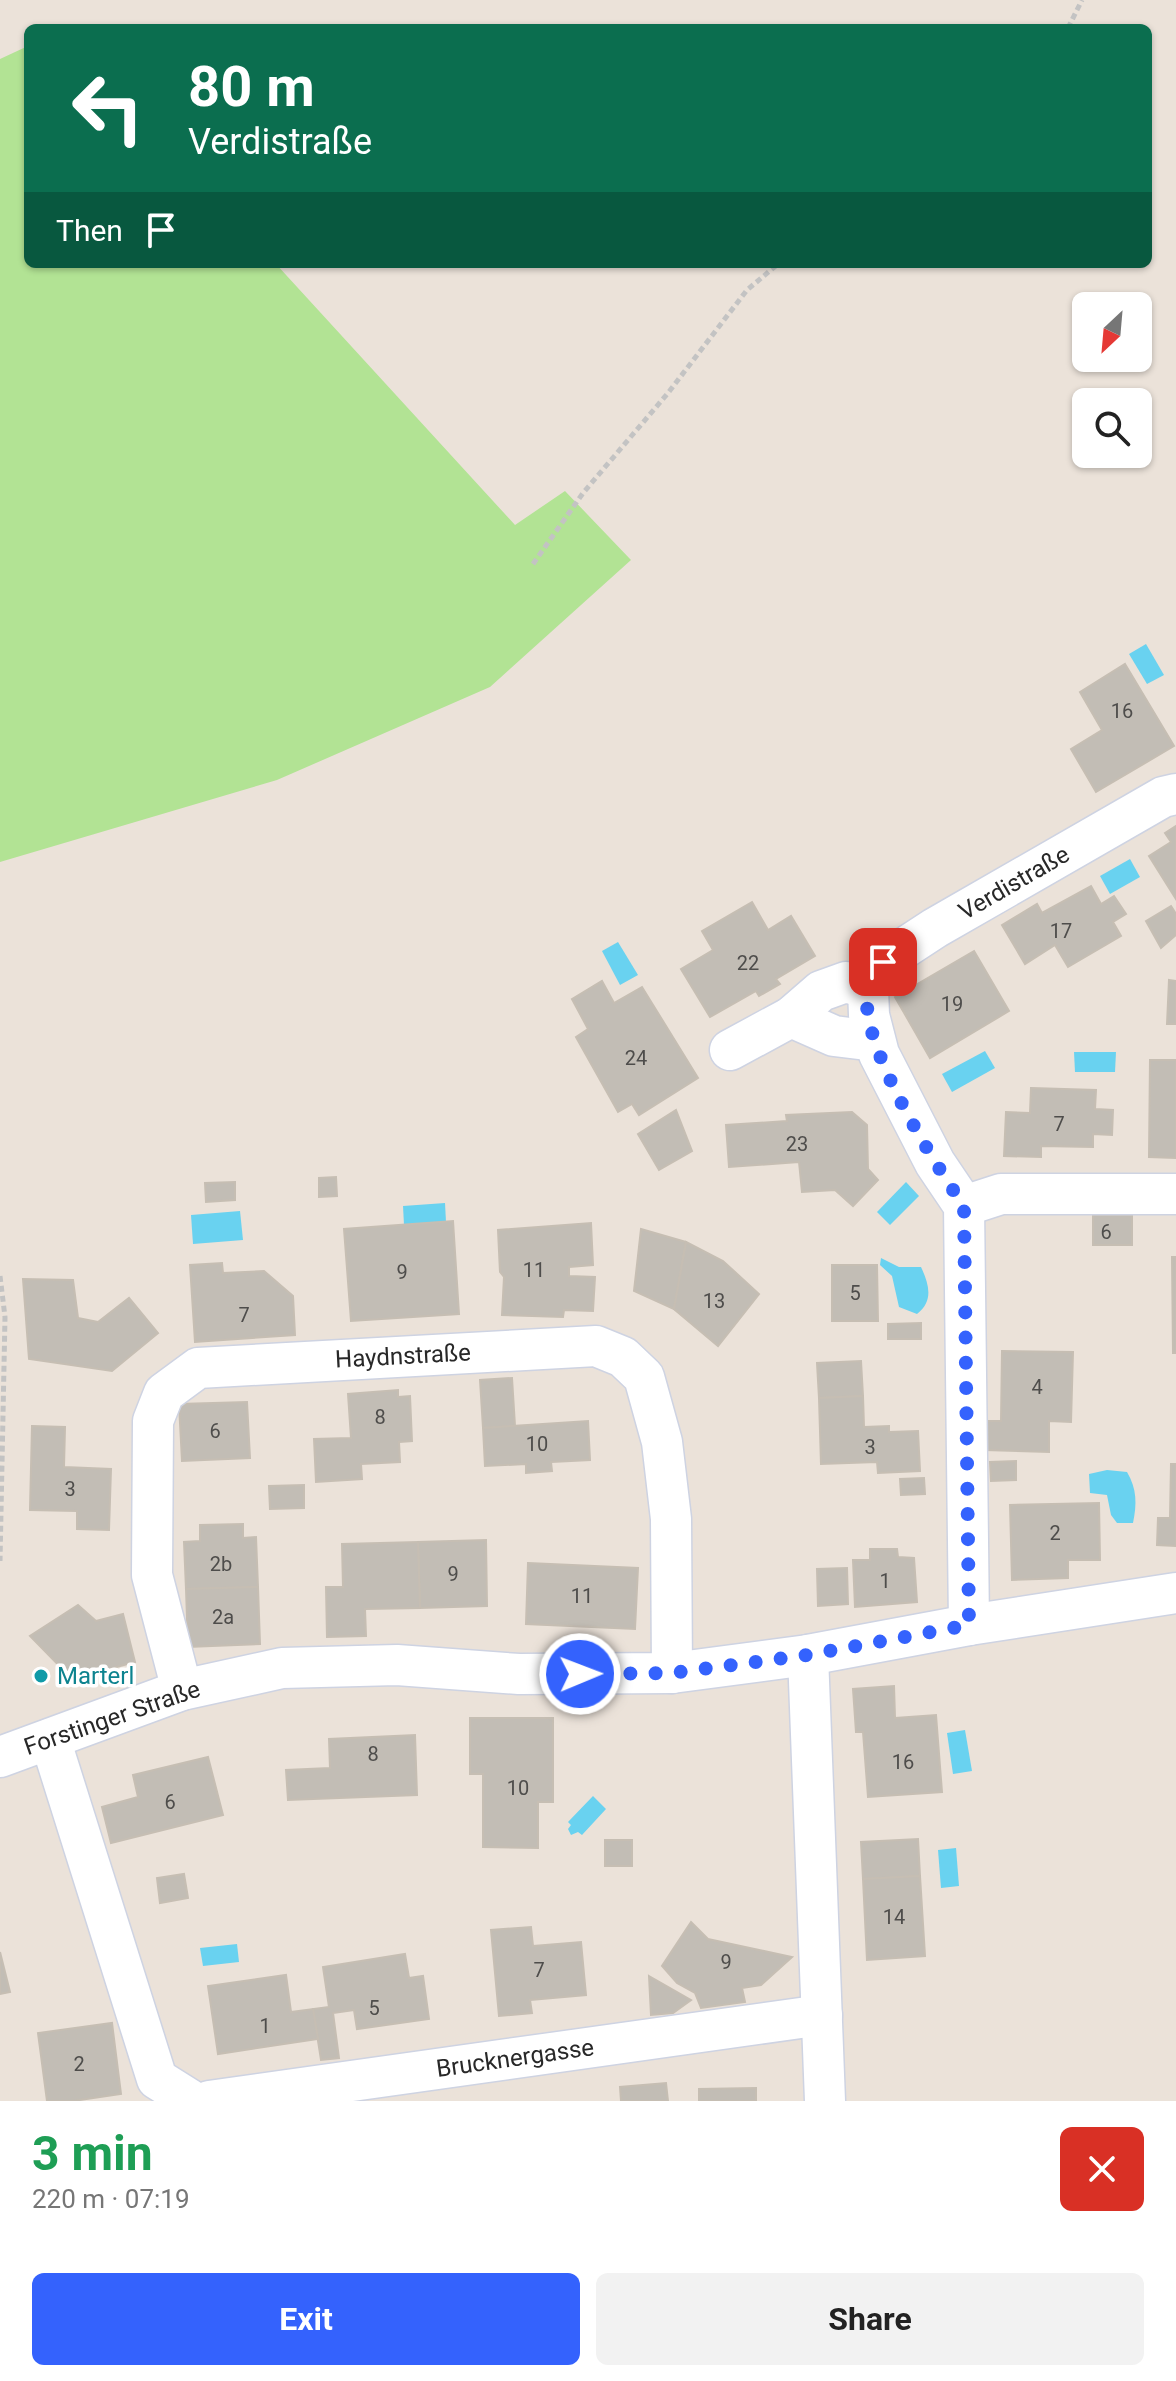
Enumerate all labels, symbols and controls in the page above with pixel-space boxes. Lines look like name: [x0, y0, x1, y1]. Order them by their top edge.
text: 80 m: [188, 54, 315, 120]
icon: left: [56, 56, 160, 160]
text: Verdistraße: [188, 121, 372, 163]
icon: arrive: [139, 208, 183, 252]
text: Then: [56, 213, 123, 248]
north arrow: [1072, 292, 1152, 372]
map controls: [1072, 292, 1152, 468]
button: search: [1072, 388, 1152, 468]
house number: 16: [1111, 699, 1133, 723]
street label: Verdistraße: [954, 840, 1074, 926]
house number: 17: [1050, 919, 1072, 943]
pin: [849, 928, 917, 996]
icon: arrive: [861, 940, 905, 984]
house number: 22: [737, 951, 759, 975]
house number: 19: [941, 992, 963, 1016]
house number: 24: [625, 1046, 647, 1070]
house number: 7: [1053, 1112, 1065, 1136]
house number: 23: [786, 1132, 808, 1156]
house number: 6: [1100, 1220, 1112, 1244]
house number: 11: [523, 1258, 545, 1282]
house number: 9: [396, 1260, 408, 1284]
house number: 5: [849, 1281, 861, 1305]
house number: 13: [703, 1289, 725, 1313]
house number: 7: [238, 1303, 250, 1327]
street label: Haydnstraße: [334, 1338, 472, 1374]
house number: 4: [1031, 1375, 1043, 1399]
house number: 8: [374, 1405, 386, 1429]
house number: 6: [209, 1419, 221, 1443]
house number: 10: [526, 1432, 548, 1456]
house number: 3: [864, 1435, 876, 1459]
house number: 3: [64, 1477, 76, 1501]
house number: 2: [1049, 1521, 1061, 1545]
house number: 2b: [210, 1552, 232, 1576]
house number: 9: [447, 1562, 459, 1586]
house number: 1: [879, 1569, 891, 1593]
house number: 11: [571, 1584, 593, 1608]
house number: 2a: [212, 1605, 234, 1629]
position arrow: [538, 1632, 622, 1716]
place label: Marterl: [57, 1662, 134, 1690]
marker: Marterl: [32, 1667, 50, 1685]
street label: Forstinger Straße: [20, 1675, 204, 1761]
house number: 8: [367, 1742, 379, 1766]
house number: 16: [892, 1750, 914, 1774]
house number: 10: [507, 1776, 529, 1800]
house number: 6: [164, 1790, 176, 1814]
house number: 14: [883, 1905, 905, 1929]
house number: 9: [720, 1950, 732, 1974]
house number: 7: [533, 1958, 545, 1982]
house number: 5: [368, 1996, 380, 2020]
house number: 1: [259, 2014, 271, 2038]
street label: Brucknergasse: [434, 2033, 596, 2083]
house number: 2: [73, 2052, 85, 2076]
text: 3 min: [32, 2125, 153, 2182]
button: close: [1060, 2127, 1144, 2211]
text: 220 m · 07:19: [32, 2184, 190, 2214]
button: Exit: [32, 2273, 580, 2365]
button: Share: [596, 2273, 1144, 2365]

